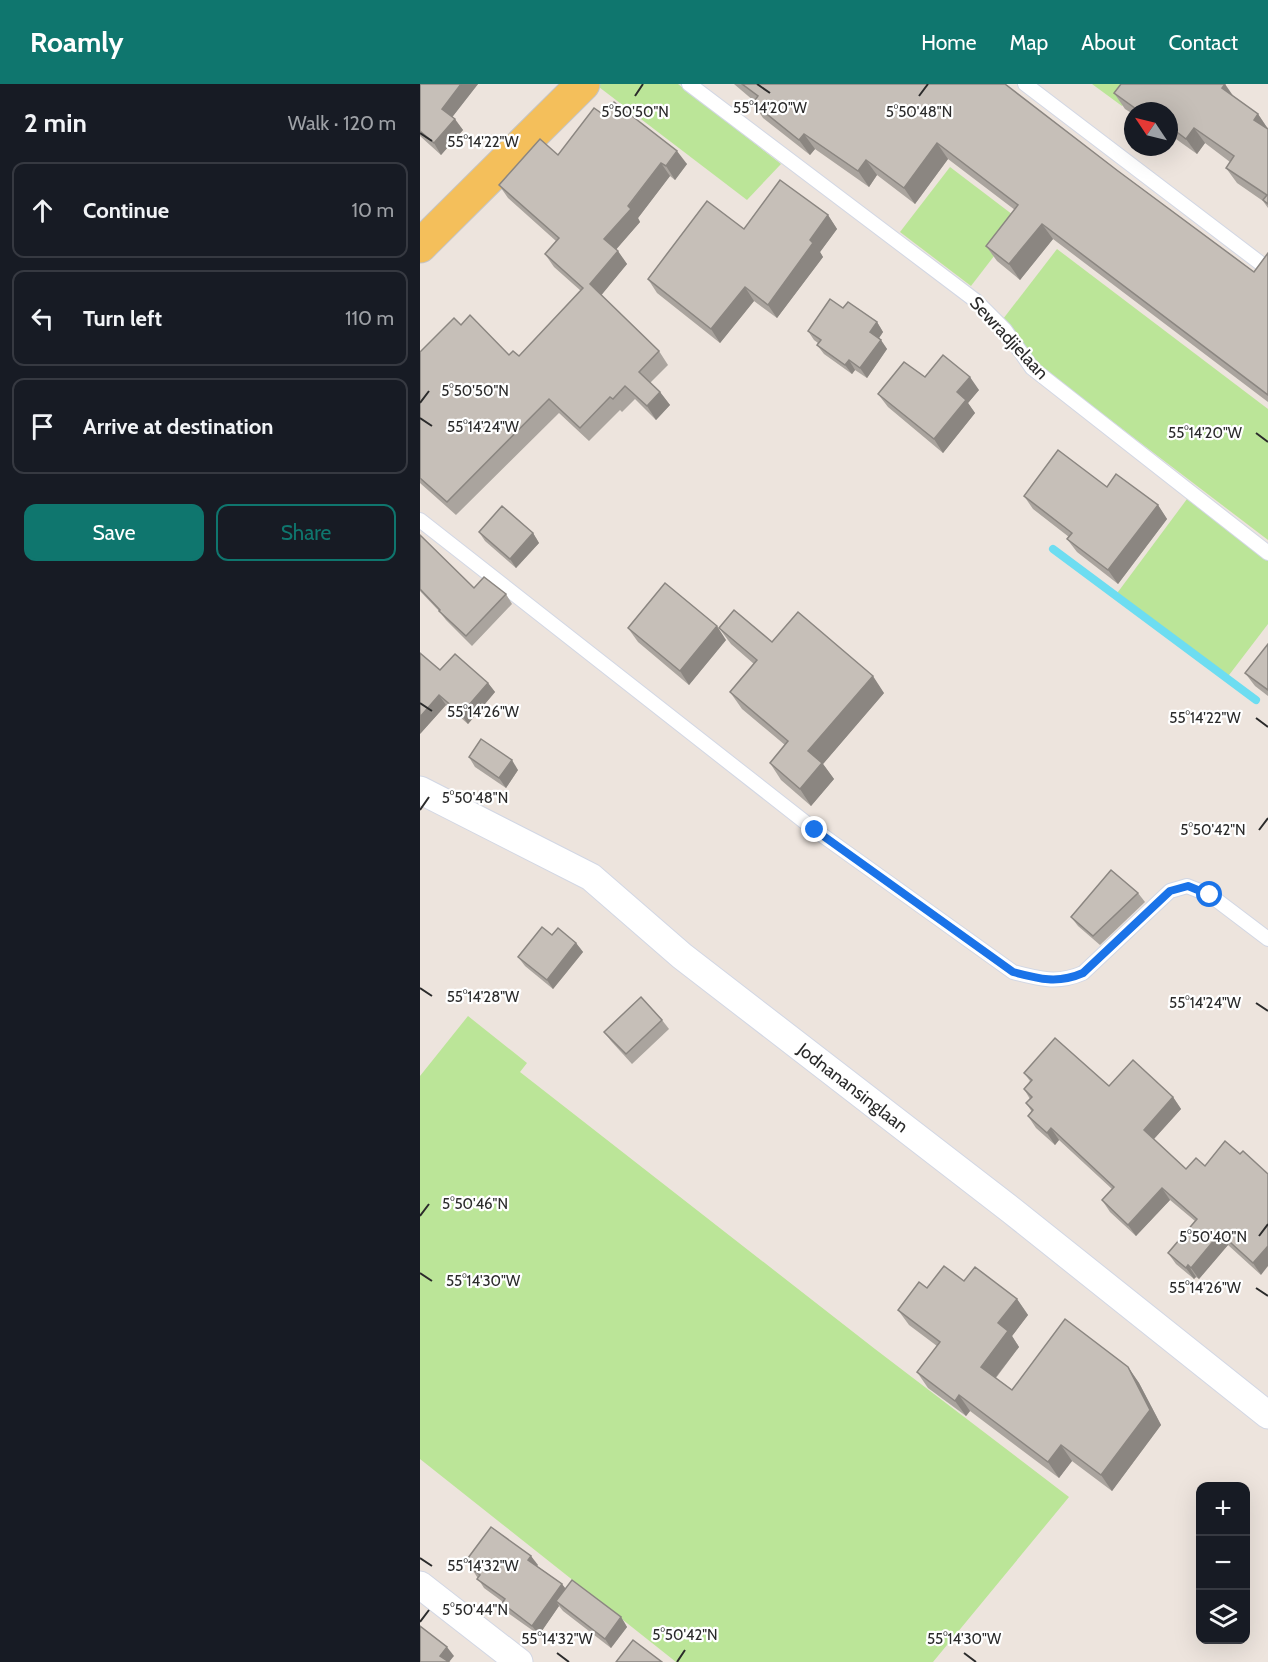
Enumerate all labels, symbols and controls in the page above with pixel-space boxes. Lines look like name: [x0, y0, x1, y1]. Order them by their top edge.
text: Roamly: [30, 25, 124, 59]
text: Home: [921, 30, 977, 55]
text: Map: [1010, 30, 1048, 55]
text: About: [1081, 30, 1135, 55]
text: Contact: [1168, 30, 1238, 55]
text: 55°14'20"W: [733, 99, 808, 117]
north arrow: [1124, 102, 1178, 156]
text: 5°50'50"N: [601, 103, 669, 121]
text: 5°50'48"N: [886, 103, 952, 121]
text: 2 min: [24, 107, 87, 139]
text: Walk · 120 m: [288, 111, 396, 135]
text: 55°14'22"W: [447, 133, 519, 151]
icon: ahead: [26, 194, 59, 227]
text: Continue: [83, 197, 169, 224]
text: 10 m: [351, 198, 394, 222]
street label: Sewradjielaan: [965, 292, 1053, 384]
icon: left: [26, 302, 59, 335]
text: Turn left: [83, 305, 162, 332]
text: 110 m: [345, 306, 394, 330]
text: 5°50'50"N: [441, 382, 509, 400]
icon: arrive: [26, 410, 59, 443]
text: Arrive at destination: [83, 413, 273, 440]
text: 55°14'24"W: [447, 418, 520, 436]
text: 55°14'20"W: [1168, 424, 1243, 442]
button: Save: [24, 504, 204, 561]
button: Share: [216, 504, 396, 561]
text: 55°14'26"W: [447, 703, 520, 721]
text: 55°14'22"W: [1169, 709, 1241, 727]
text: 5°50'48"N: [442, 789, 508, 807]
route end: [801, 816, 827, 842]
text: 5°50'42"N: [1180, 821, 1246, 839]
route start: [1196, 881, 1222, 907]
text: 55°14'28"W: [447, 988, 520, 1006]
text: 55°14'24"W: [1169, 994, 1242, 1012]
street label: Jodnanansinglaan: [792, 1038, 912, 1137]
text: 5°50'46"N: [442, 1195, 508, 1213]
text: 5°50'40"N: [1179, 1228, 1247, 1246]
text: 55°14'30"W: [446, 1272, 521, 1290]
text: 55°14'26"W: [1169, 1279, 1242, 1297]
map controls: [1196, 1482, 1250, 1644]
button: +: [1196, 1482, 1250, 1536]
button: −: [1196, 1536, 1250, 1590]
text: 55°14'32"W: [447, 1557, 520, 1575]
button: layers: [1196, 1590, 1250, 1644]
text: 5°50'44"N: [442, 1601, 508, 1619]
text: 5°50'42"N: [652, 1626, 718, 1644]
text: 55°14'32"W: [521, 1630, 594, 1648]
text: 55°14'30"W: [927, 1630, 1002, 1648]

